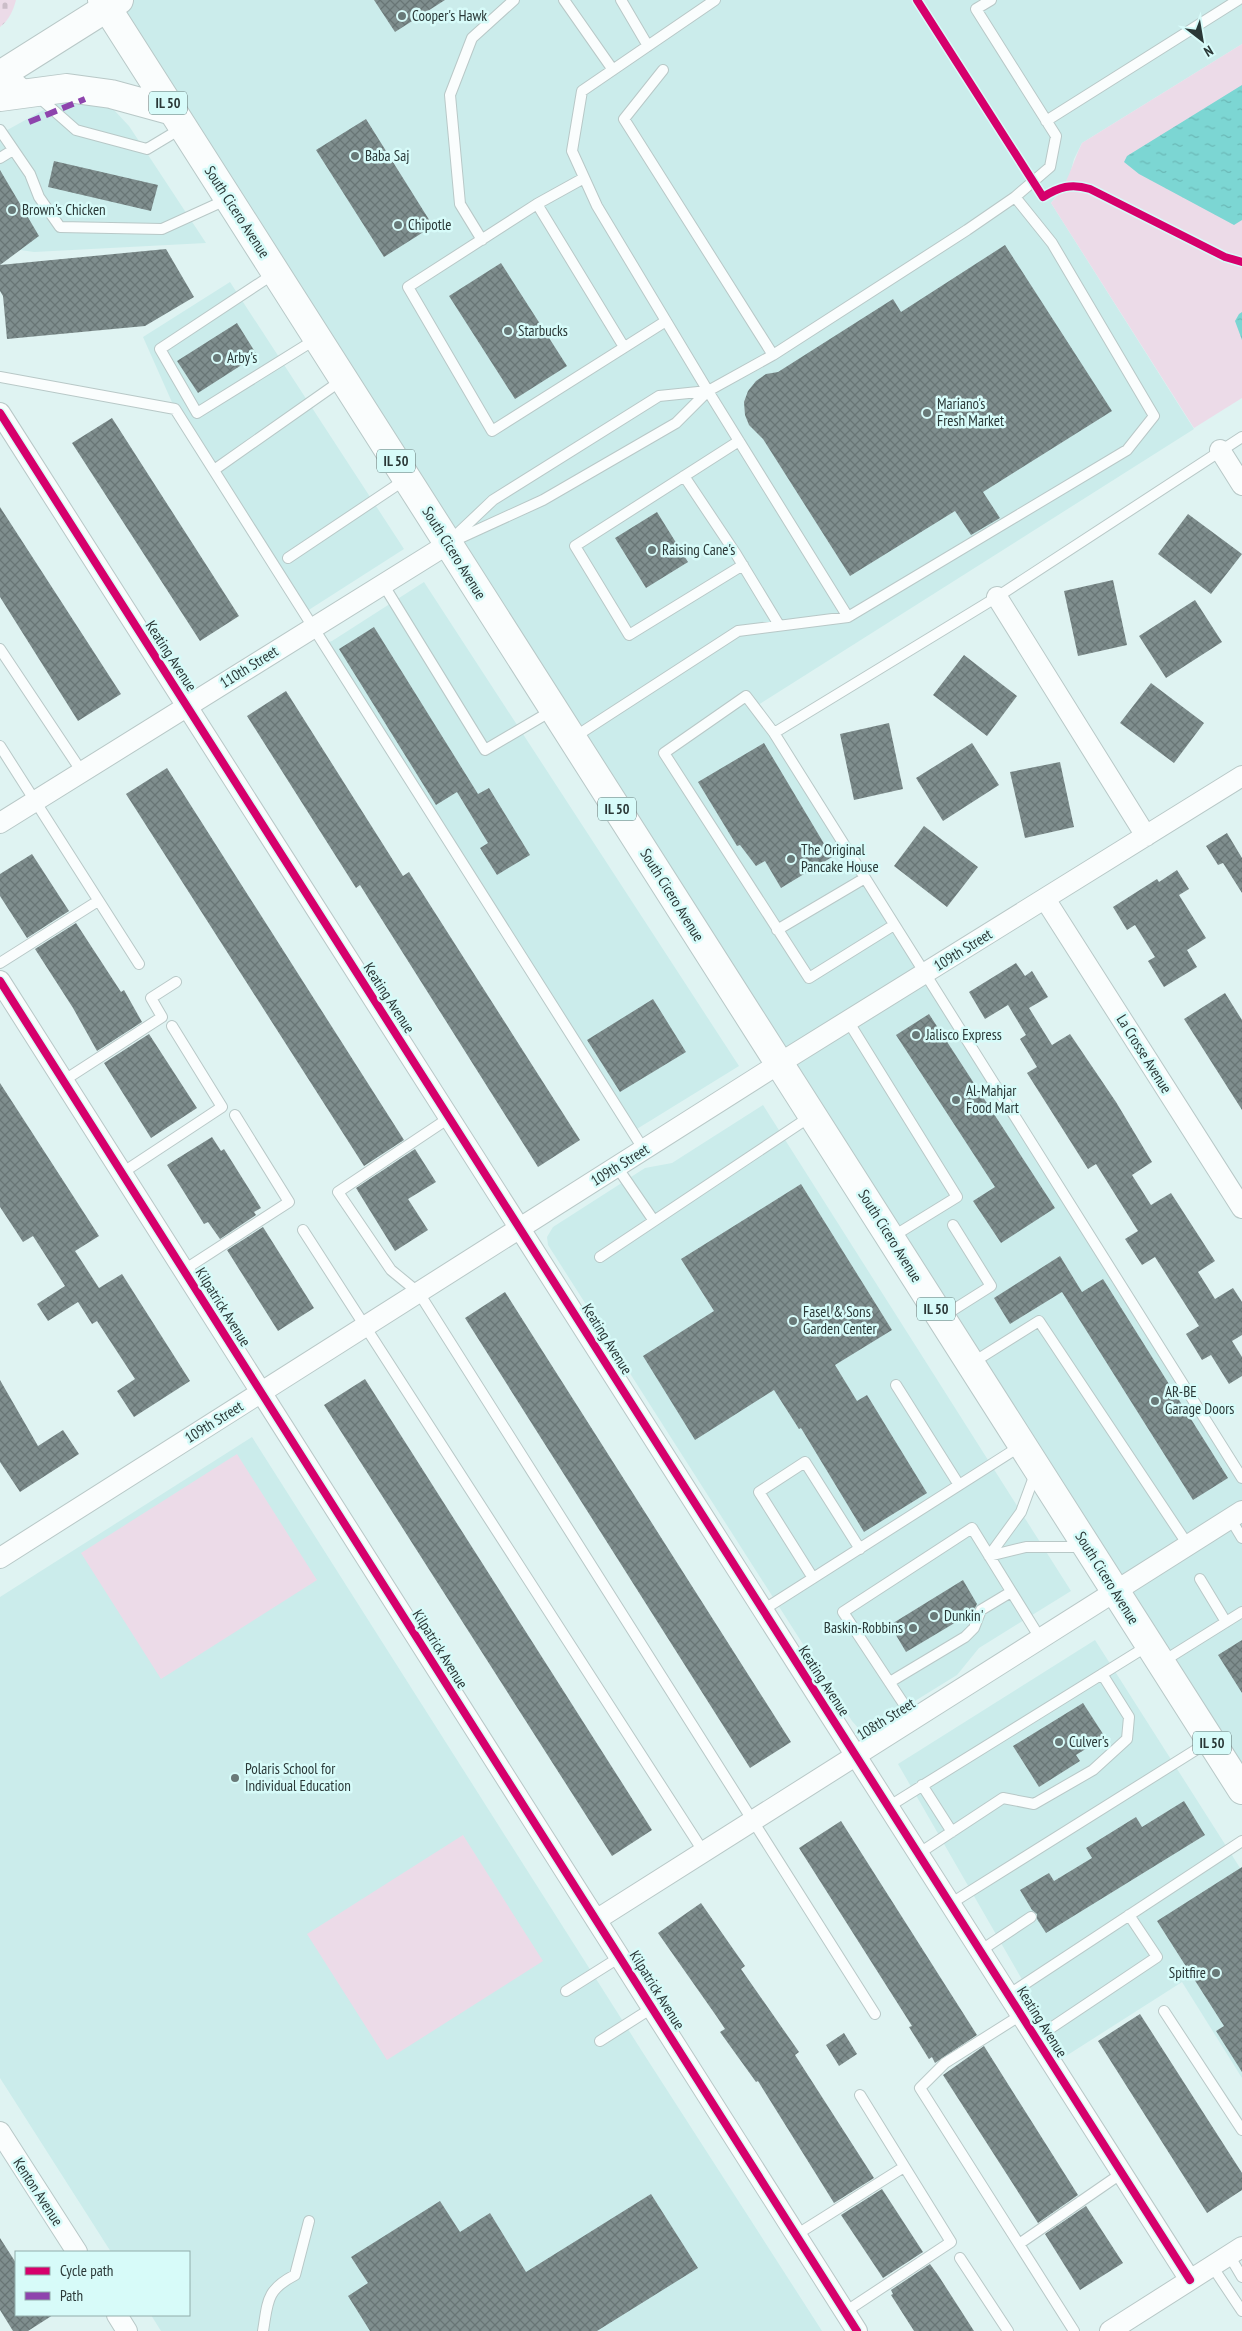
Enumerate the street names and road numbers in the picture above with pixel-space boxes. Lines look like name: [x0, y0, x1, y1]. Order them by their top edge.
road number: IL 50: [149, 92, 187, 115]
street label: South Cicero Avenue: [201, 162, 274, 261]
road number: IL 50: [377, 450, 415, 472]
street label: South Cicero Avenue: [418, 503, 491, 603]
street label: Keating Avenue: [142, 617, 201, 695]
street label: 110th Street: [216, 641, 281, 692]
road number: IL 50: [598, 798, 636, 821]
street label: South Cicero Avenue: [636, 845, 709, 945]
street label: 109th Street: [930, 924, 995, 975]
street label: Keating Avenue: [360, 959, 419, 1037]
street label: La Crosse Avenue: [1113, 1011, 1176, 1097]
street label: 109th Street: [587, 1139, 652, 1190]
street label: South Cicero Avenue: [854, 1186, 927, 1286]
street label: Kilpatrick Avenue: [192, 1264, 255, 1350]
road number: IL 50: [917, 1298, 955, 1320]
street label: Keating Avenue: [578, 1300, 637, 1378]
street label: 109th Street: [181, 1396, 246, 1447]
street label: South Cicero Avenue: [1071, 1528, 1144, 1628]
street label: Kilpatrick Avenue: [409, 1606, 472, 1692]
street label: Keating Avenue: [795, 1642, 854, 1720]
street label: 108th Street: [853, 1693, 918, 1744]
road number: IL 50: [1193, 1732, 1231, 1755]
street label: Kilpatrick Avenue: [626, 1947, 689, 2033]
street label: Keating Avenue: [1013, 1983, 1072, 2061]
street label: Kenton Avenue: [9, 2154, 67, 2229]

